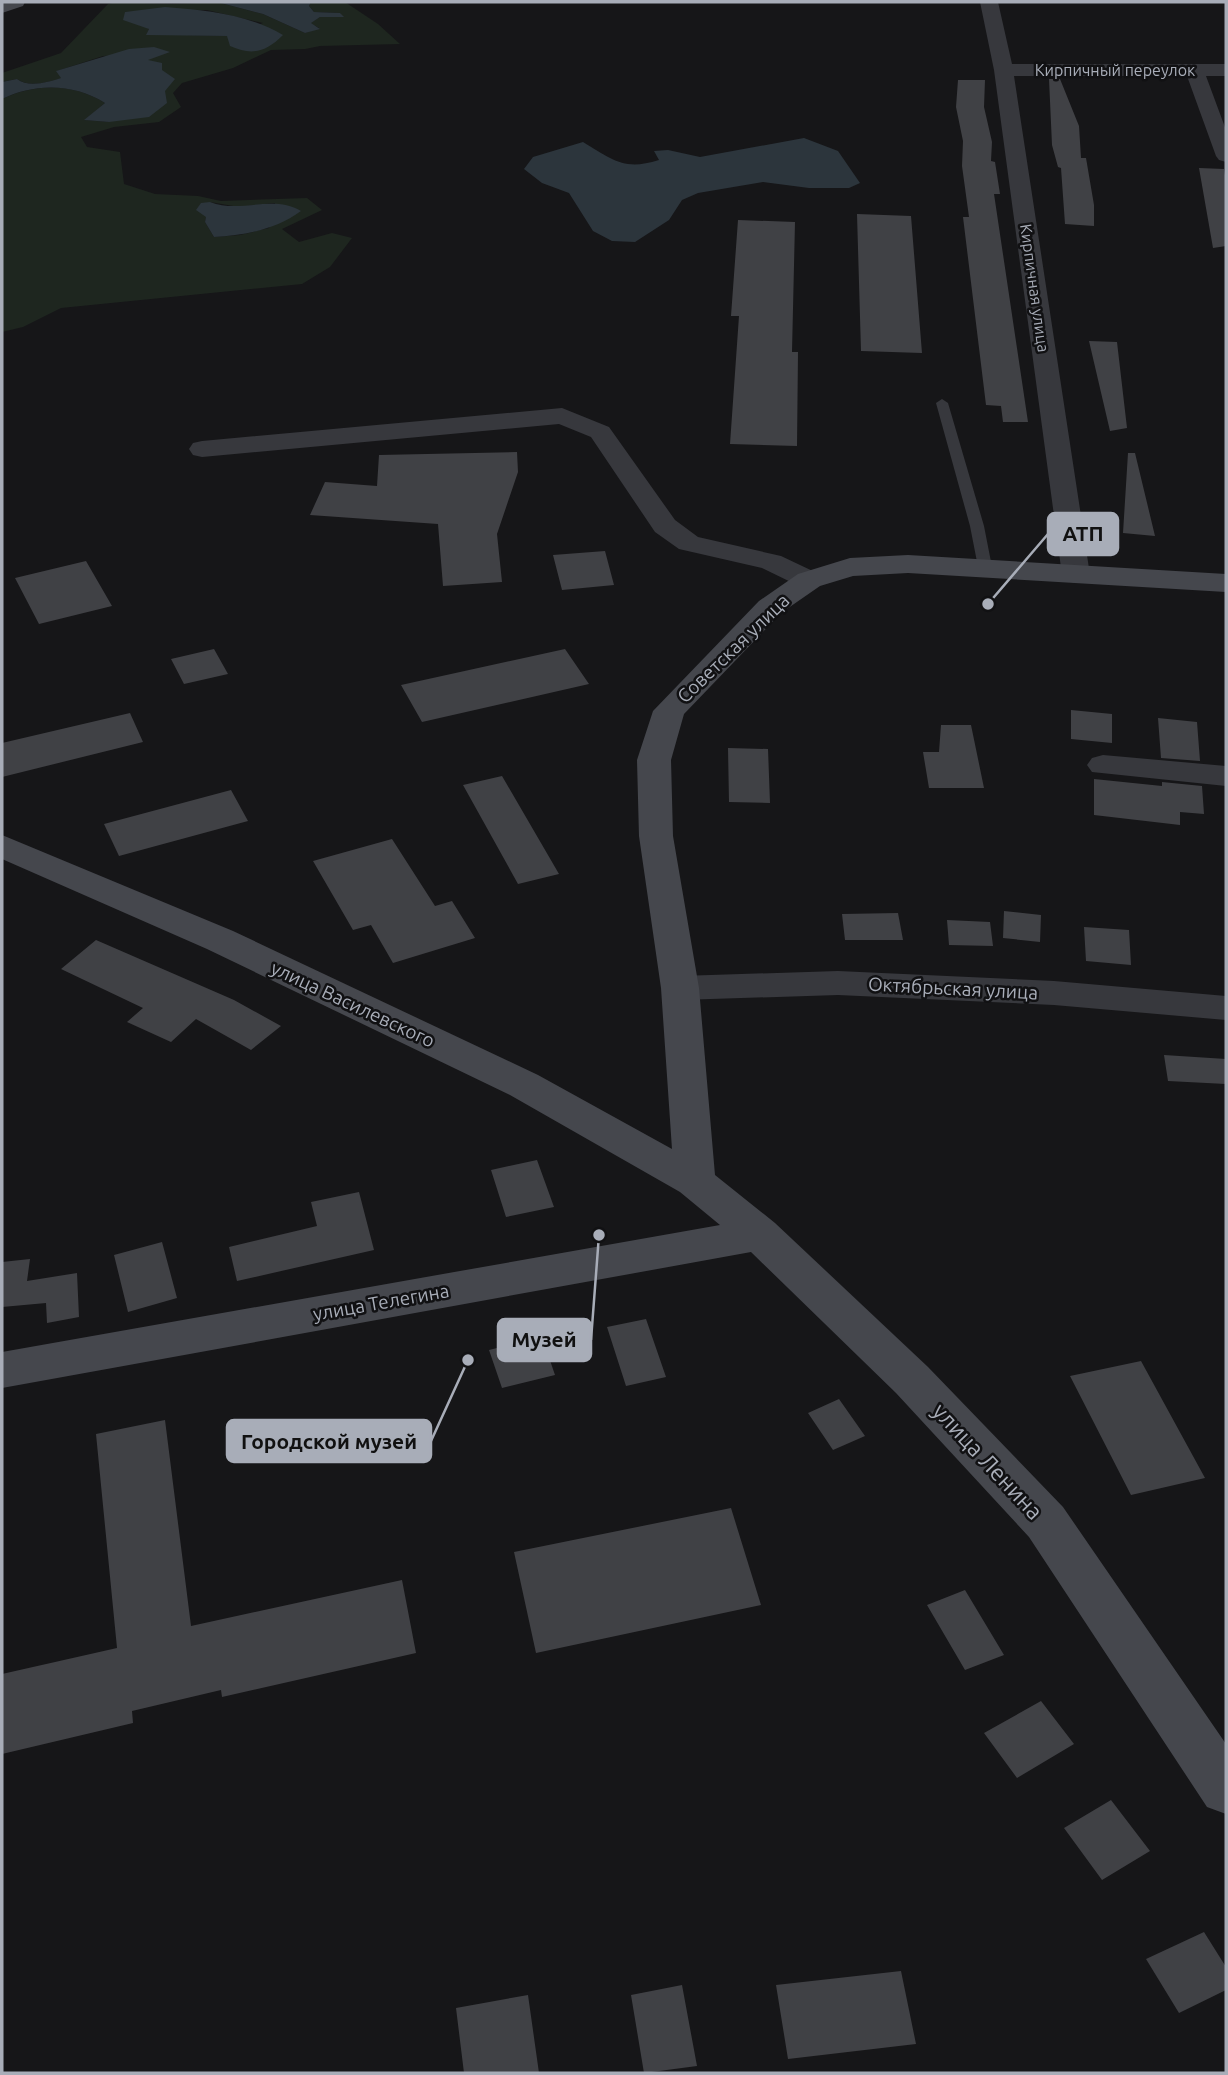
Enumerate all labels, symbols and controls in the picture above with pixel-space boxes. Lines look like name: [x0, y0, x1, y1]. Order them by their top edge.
street label: Кирпичный переулок: [1035, 61, 1195, 79]
street label: Кирпичная улица: [1017, 223, 1053, 353]
callout: АТП: [1048, 513, 1118, 555]
text: АТП: [1062, 521, 1104, 545]
street label: Советская улица: [672, 589, 794, 707]
street label: улица Василевского: [267, 956, 439, 1052]
street label: Октябрьская улица: [867, 973, 1039, 1003]
street label: улица Телегина: [311, 1279, 451, 1325]
callout: Музей: [498, 1319, 591, 1361]
text: Музей: [511, 1327, 577, 1351]
street label: улица Ленина: [928, 1398, 1048, 1524]
callout: Городской музей: [227, 1420, 431, 1462]
text: Городской музей: [241, 1429, 417, 1453]

